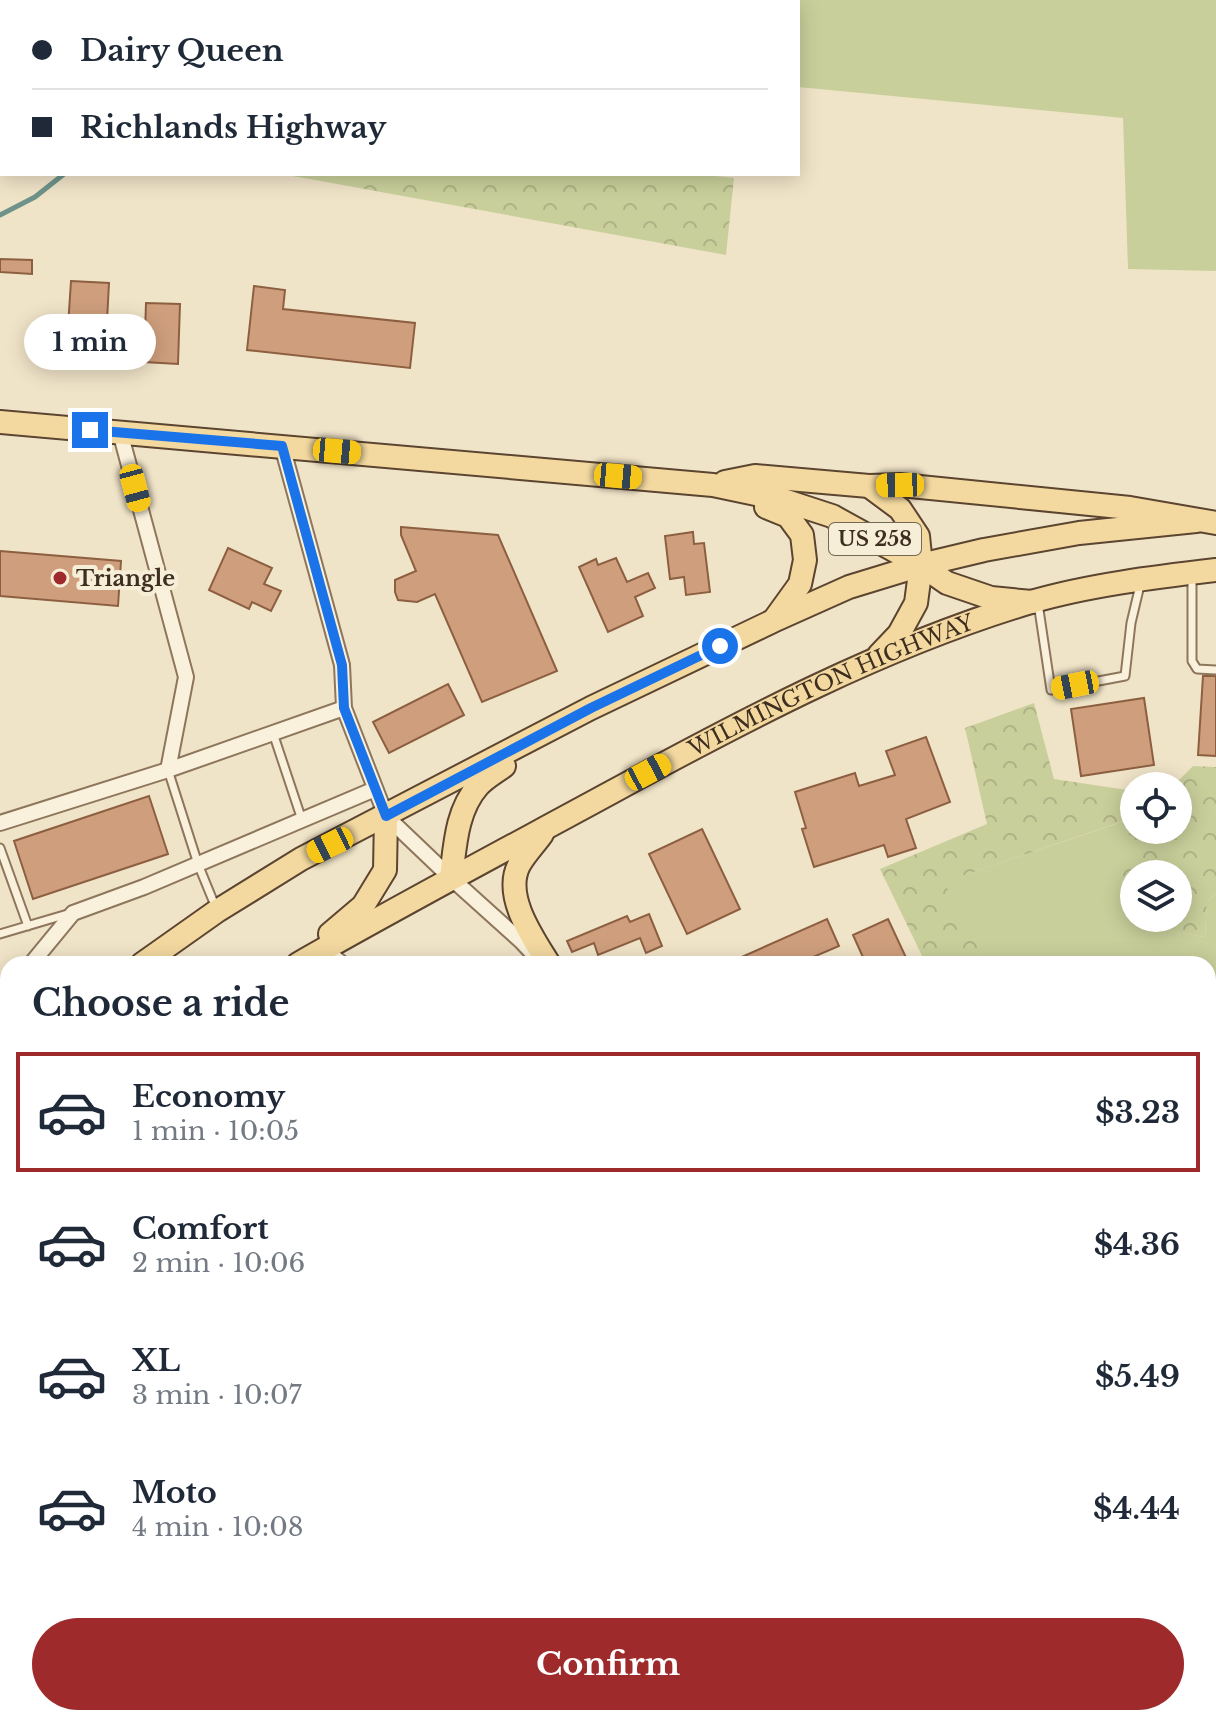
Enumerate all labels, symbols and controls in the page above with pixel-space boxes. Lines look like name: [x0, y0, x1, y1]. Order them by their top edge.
text: Dairy Queen: [80, 32, 284, 69]
text: Richlands Highway: [80, 109, 386, 146]
callout: 1 min: [24, 314, 156, 370]
text: 1 min: [52, 326, 128, 358]
route end: [72, 412, 108, 448]
car: [312, 437, 362, 465]
car: [117, 462, 153, 514]
car: [593, 462, 643, 490]
car: [876, 473, 924, 497]
road number: US 258: [829, 523, 921, 555]
place label: Triangle: [76, 565, 175, 592]
marker: Triangle: [51, 569, 69, 587]
street label: WILMINGTON HIGHWAY: [683, 608, 978, 763]
route start: [702, 628, 738, 664]
car: [1049, 669, 1101, 701]
car: [621, 750, 675, 794]
map controls: [1120, 772, 1192, 932]
button: locate: [1120, 772, 1192, 844]
car: [303, 824, 357, 866]
button: layers: [1120, 860, 1192, 932]
text: Choose a ride: [32, 981, 289, 1026]
icon: car: [36, 1076, 108, 1148]
text: Economy: [132, 1078, 285, 1115]
text: $3.23: [1095, 1094, 1180, 1131]
text: 1 min · 10:05: [132, 1115, 299, 1147]
icon: car: [36, 1208, 108, 1280]
text: Comfort: [132, 1210, 269, 1247]
text: $4.36: [1094, 1226, 1180, 1263]
text: 2 min · 10:06: [132, 1247, 305, 1279]
icon: car: [36, 1340, 108, 1412]
text: XL: [132, 1342, 180, 1379]
text: $5.49: [1095, 1358, 1180, 1395]
text: 3 min · 10:07: [132, 1379, 302, 1411]
icon: car: [36, 1472, 108, 1544]
text: Moto: [132, 1474, 217, 1511]
text: $4.44: [1093, 1490, 1180, 1527]
text: 4 min · 10:08: [132, 1511, 304, 1543]
button: Confirm: [32, 1618, 1184, 1710]

